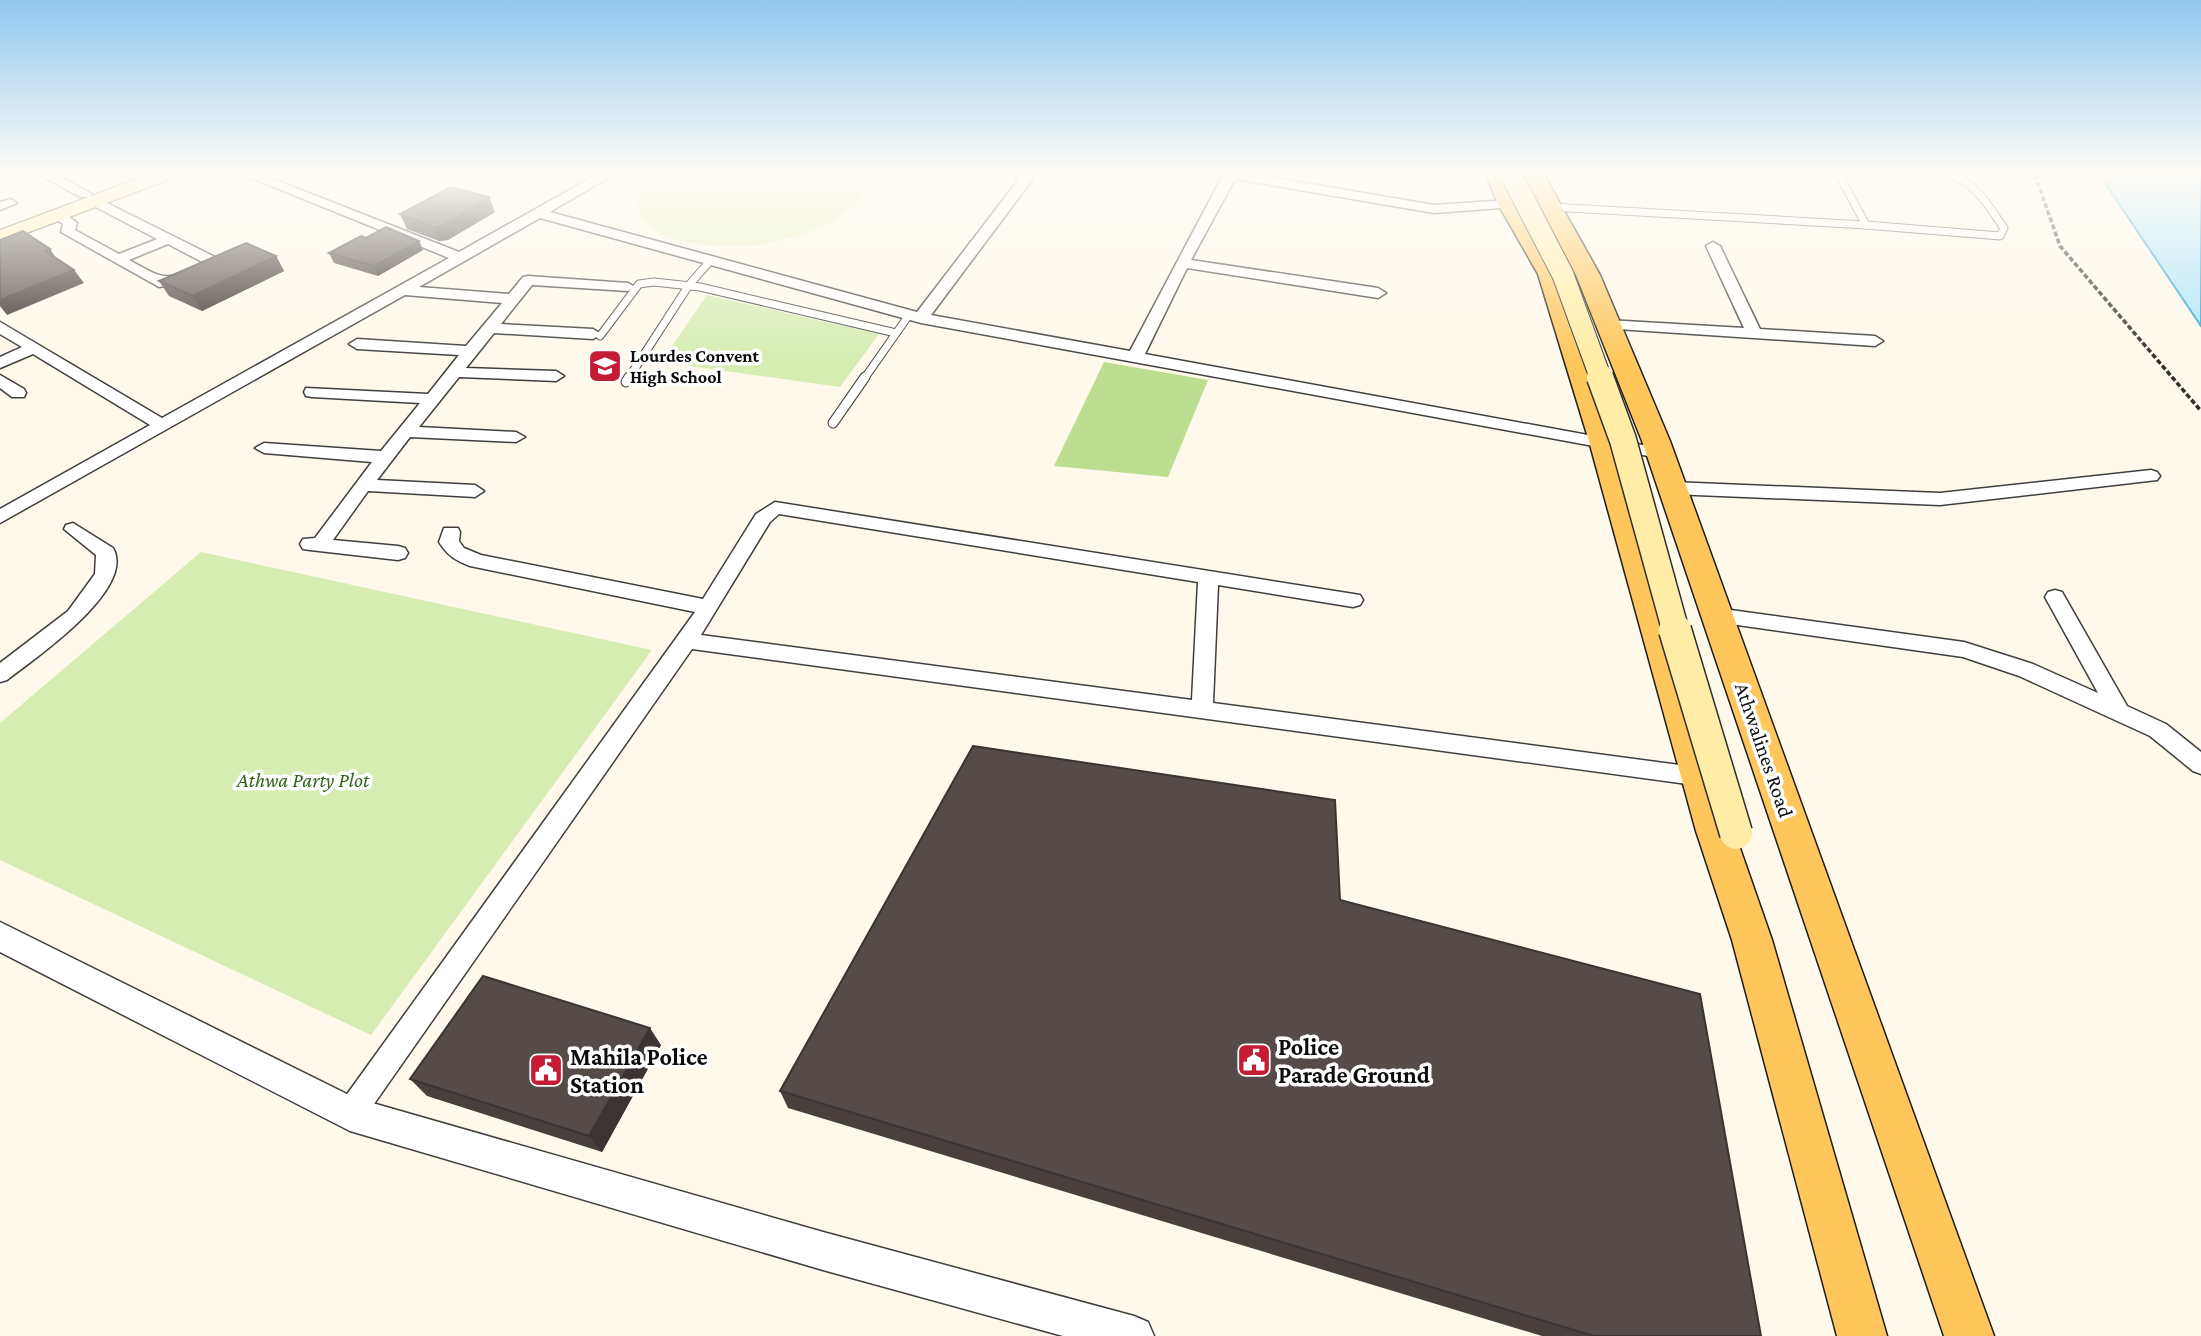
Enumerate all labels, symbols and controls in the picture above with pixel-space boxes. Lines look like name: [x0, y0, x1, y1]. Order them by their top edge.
place label: Lourdes Convent High School: [630, 346, 760, 387]
school or university icon: Lourdes Convent High School: [586, 347, 624, 385]
street label: Athwalines Road: [1730, 679, 1798, 821]
park label: Athwa Party Plot: [236, 768, 370, 792]
place label: Police Parade Ground: [1278, 1033, 1430, 1088]
public building icon: Police Parade Ground: [1235, 1041, 1273, 1079]
place label: Mahila Police Station: [570, 1043, 708, 1098]
public building icon: Mahila Police Station: [527, 1051, 565, 1089]

